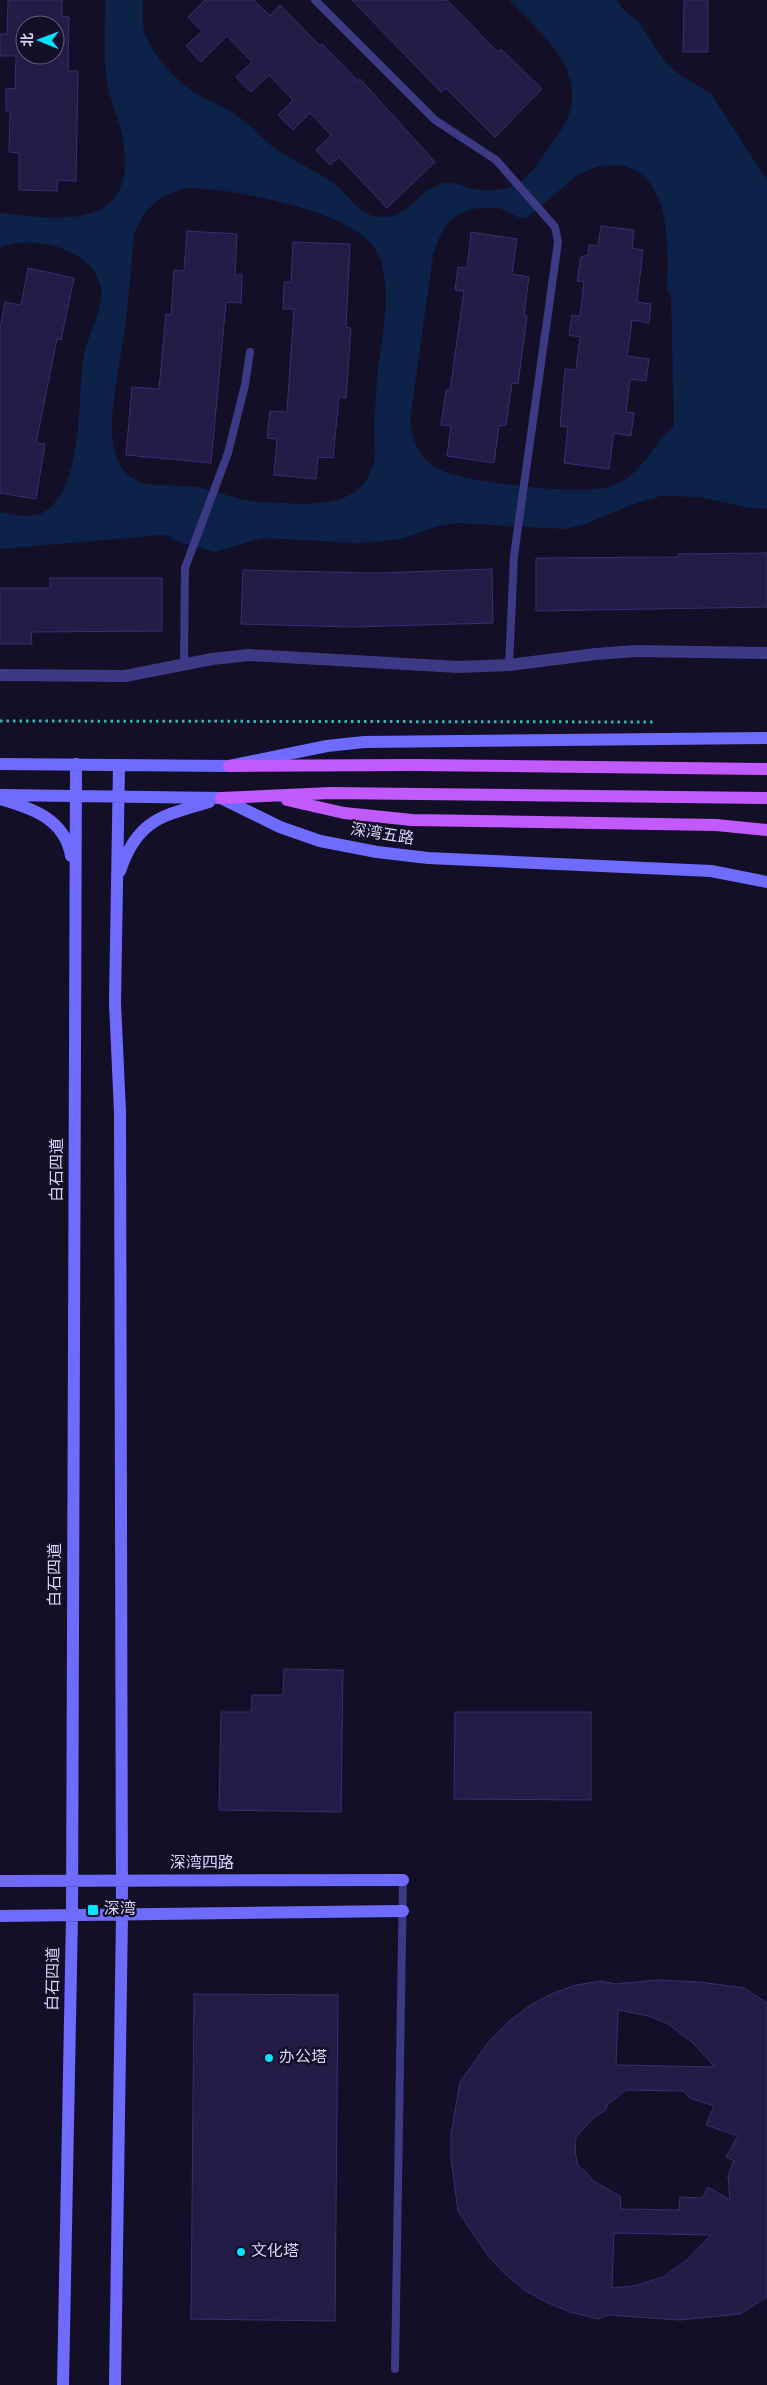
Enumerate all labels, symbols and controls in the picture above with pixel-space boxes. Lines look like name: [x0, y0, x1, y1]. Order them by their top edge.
north arrow: [15, 15, 65, 65]
text: 北: [20, 33, 37, 47]
street label: 深湾五路: [349, 820, 415, 850]
street label: 白石四道: [48, 1138, 68, 1202]
street label: 白石四道: [46, 1543, 66, 1607]
street label: 深湾四路: [170, 1854, 234, 1874]
place label: 深湾: [104, 1900, 136, 1920]
marker: 深湾: [86, 1903, 100, 1917]
street label: 白石四道: [43, 1947, 65, 2011]
place label: 办公塔: [279, 2048, 327, 2068]
marker: 办公塔: [263, 2052, 275, 2064]
place label: 文化塔: [251, 2242, 299, 2262]
marker: 文化塔: [235, 2246, 247, 2258]

